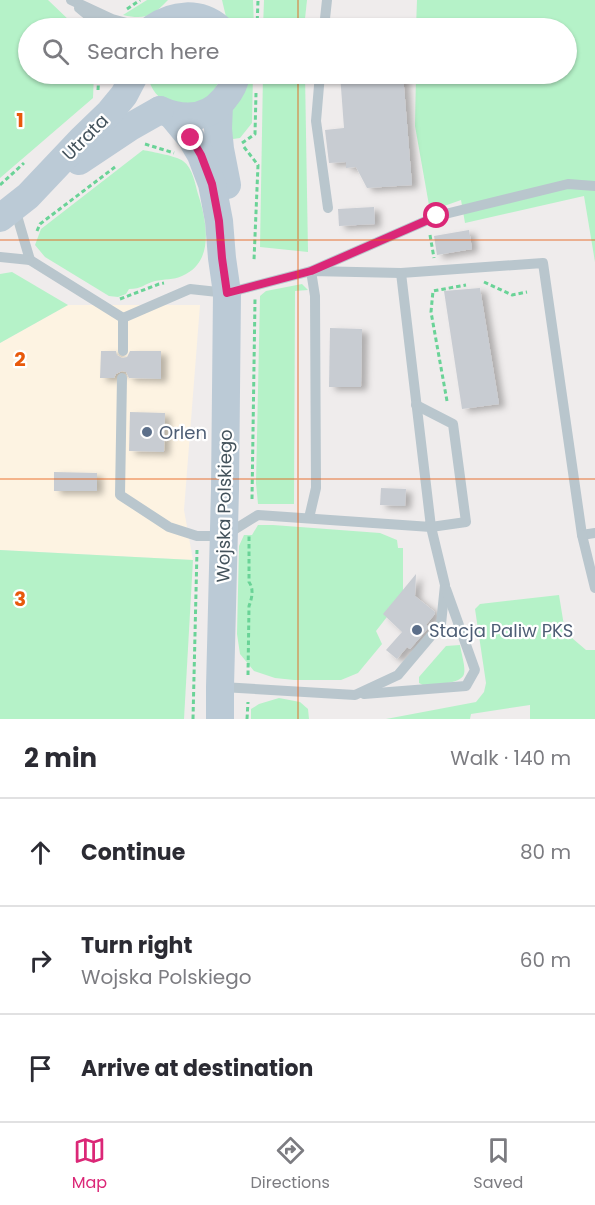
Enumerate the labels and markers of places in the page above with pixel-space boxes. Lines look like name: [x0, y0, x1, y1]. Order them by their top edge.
place label: Orlen: [159, 420, 207, 445]
marker: Orlen: [140, 425, 154, 439]
place label: Stacja Paliw PKS: [429, 618, 573, 643]
marker: Stacja Paliw PKS: [410, 623, 424, 637]

